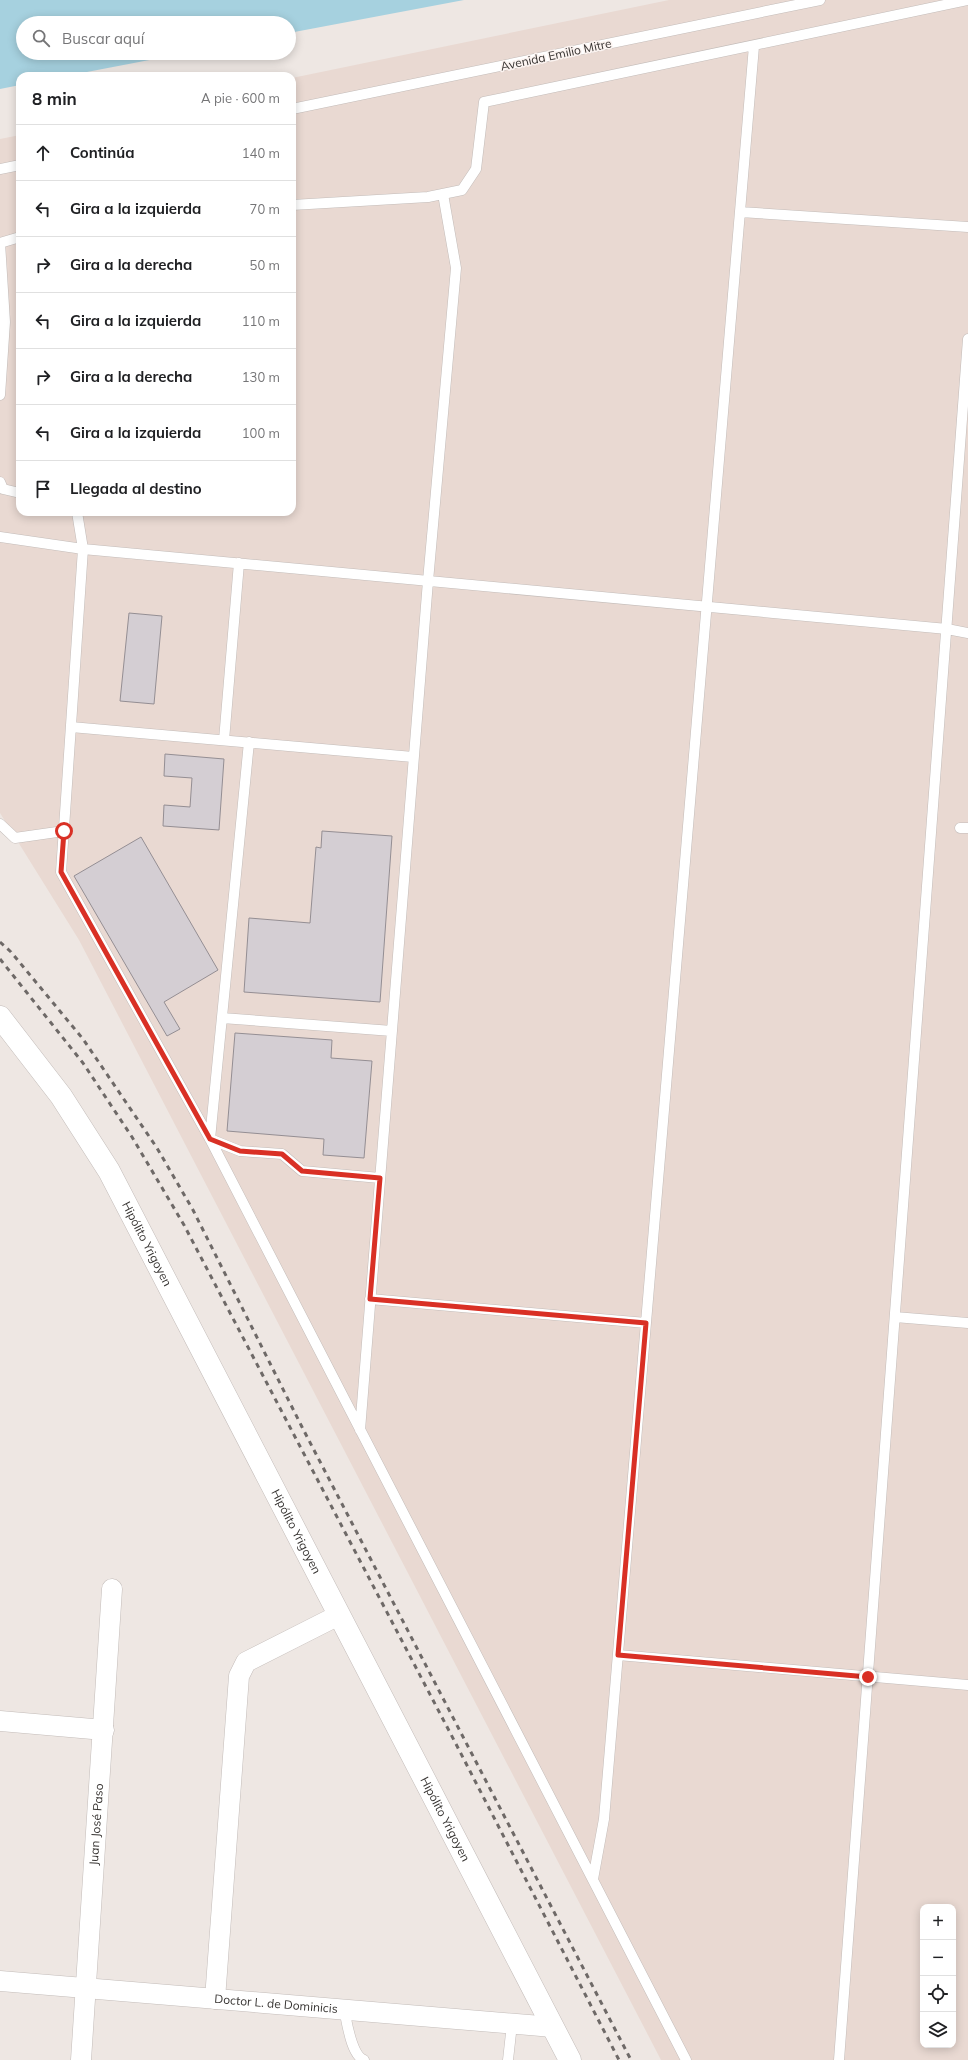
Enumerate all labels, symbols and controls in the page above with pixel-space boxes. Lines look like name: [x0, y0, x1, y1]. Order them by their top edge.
search box: [16, 16, 296, 60]
icon: search: [30, 27, 52, 49]
text: Buscar aquí: [62, 29, 144, 48]
street label: Avenida Emilio Mitre: [499, 35, 613, 74]
text: 8 min: [32, 88, 77, 109]
text: A pie · 600 m: [201, 90, 280, 106]
icon: ahead: [32, 142, 54, 164]
text: Continúa: [70, 143, 135, 162]
text: 140 m: [242, 145, 280, 161]
icon: left: [32, 198, 54, 220]
text: Gira a la izquierda: [70, 199, 201, 218]
text: 70 m: [250, 201, 280, 217]
icon: right: [32, 254, 54, 276]
text: Gira a la derecha: [70, 255, 192, 274]
text: 50 m: [250, 257, 280, 273]
icon: left: [32, 310, 54, 332]
text: Gira a la izquierda: [70, 311, 201, 330]
text: 110 m: [242, 313, 280, 329]
icon: right: [32, 366, 54, 388]
text: Gira a la derecha: [70, 367, 192, 386]
text: 130 m: [242, 369, 280, 385]
icon: left: [32, 422, 54, 444]
text: Gira a la izquierda: [70, 423, 201, 442]
text: 100 m: [242, 425, 280, 441]
icon: arrive: [32, 478, 54, 500]
text: Llegada al destino: [70, 479, 202, 498]
route start: [55, 822, 73, 840]
street label: Hipólito Yrigoyen: [119, 1199, 175, 1289]
street label: Hipólito Yrigoyen: [268, 1486, 325, 1576]
route end: [859, 1668, 877, 1686]
street label: Hipólito Yrigoyen: [417, 1774, 474, 1864]
street label: Juan José Paso: [86, 1783, 106, 1866]
map controls: [920, 1904, 956, 2048]
button: +: [920, 1904, 956, 1940]
button: −: [920, 1940, 956, 1976]
button: locate: [920, 1976, 956, 2012]
street label: Doctor L. de Dominicis: [214, 1991, 338, 2016]
button: layers: [920, 2012, 956, 2048]

